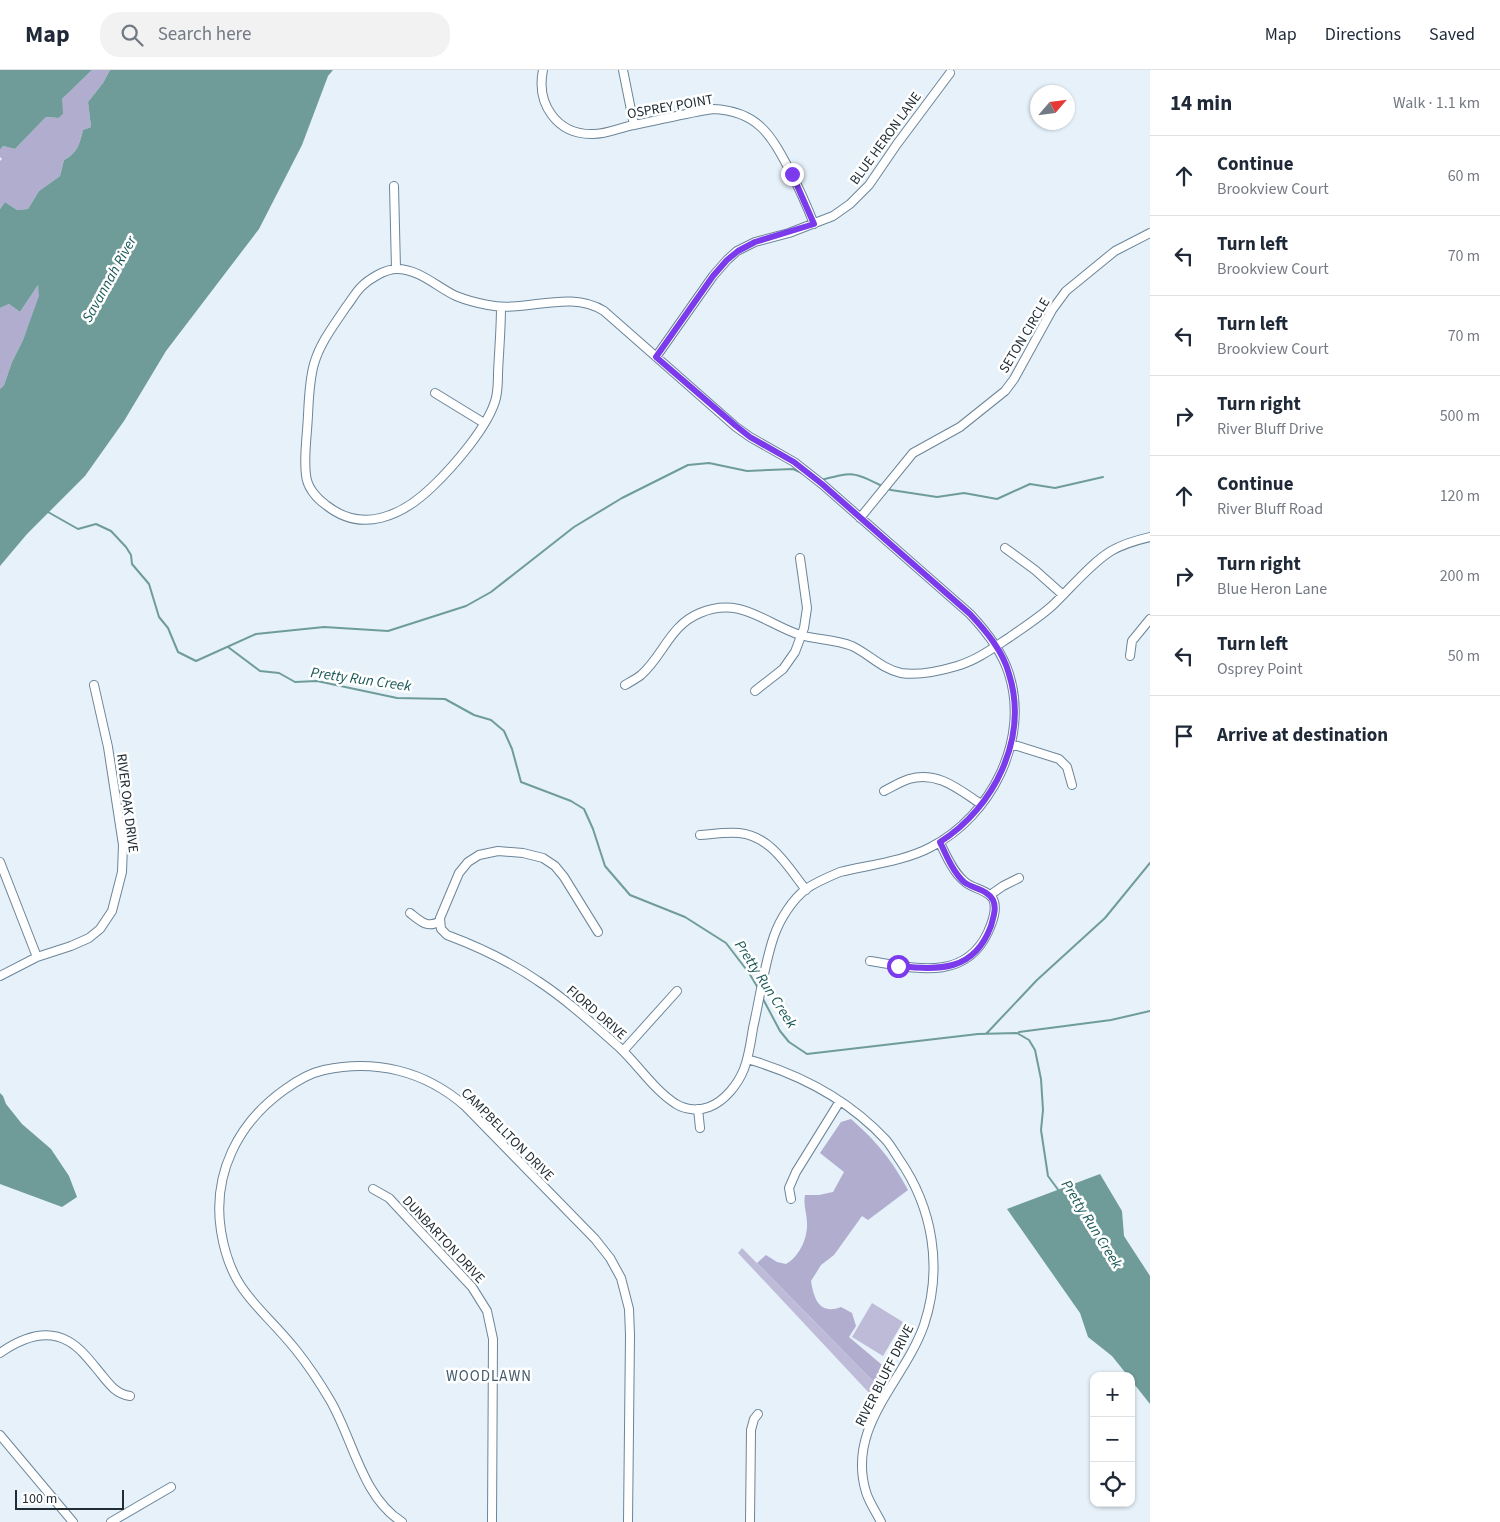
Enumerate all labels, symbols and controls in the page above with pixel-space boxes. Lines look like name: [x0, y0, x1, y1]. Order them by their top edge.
search box: [100, 12, 450, 57]
text: Map: [25, 17, 70, 52]
icon: search: [118, 21, 146, 49]
text: Search here: [158, 21, 251, 48]
text: Map: [1265, 22, 1297, 47]
text: Directions: [1325, 22, 1401, 47]
text: Saved: [1429, 22, 1475, 47]
north arrow: [1030, 85, 1075, 130]
street label: BLUE HERON LANE: [845, 88, 926, 189]
text: 14 min: [1170, 88, 1232, 118]
street label: OSPREY POINT: [626, 89, 715, 124]
text: Walk · 1.1 km: [1393, 92, 1480, 114]
text: Continue: [1217, 151, 1294, 178]
icon: ahead: [1170, 162, 1198, 190]
route end: [781, 163, 804, 186]
text: 60 m: [1448, 165, 1480, 187]
text: Brookview Court: [1217, 178, 1329, 200]
water label: Savannah River: [77, 231, 142, 326]
text: Turn left: [1217, 231, 1288, 258]
icon: left: [1170, 242, 1198, 270]
text: 70 m: [1448, 245, 1480, 267]
text: Brookview Court: [1217, 258, 1329, 280]
street label: SETON CIRCLE: [994, 294, 1055, 377]
text: Turn left: [1217, 311, 1288, 338]
icon: left: [1170, 322, 1198, 350]
text: 70 m: [1448, 325, 1480, 347]
text: Brookview Court: [1217, 338, 1329, 360]
text: Turn right: [1217, 391, 1301, 418]
icon: right: [1170, 402, 1198, 430]
text: 500 m: [1440, 405, 1480, 427]
text: River Bluff Drive: [1217, 418, 1323, 440]
text: Continue: [1217, 471, 1294, 498]
icon: ahead: [1170, 482, 1198, 510]
text: 120 m: [1440, 485, 1480, 507]
text: River Bluff Road: [1217, 498, 1323, 520]
text: Turn right: [1217, 551, 1301, 578]
icon: right: [1170, 562, 1198, 590]
text: 200 m: [1440, 565, 1480, 587]
text: Blue Heron Lane: [1217, 578, 1327, 600]
text: Turn left: [1217, 631, 1288, 658]
icon: left: [1170, 642, 1198, 670]
text: 50 m: [1448, 645, 1480, 667]
text: Osprey Point: [1217, 658, 1303, 680]
water label: Pretty Run Creek: [309, 662, 413, 697]
icon: arrive: [1170, 722, 1198, 750]
text: Arrive at destination: [1217, 722, 1388, 749]
street label: RIVER OAK DRIVE: [111, 753, 143, 854]
water label: Pretty Run Creek: [729, 936, 802, 1033]
route start: [887, 955, 910, 978]
street label: FIORD DRIVE: [562, 981, 631, 1045]
street label: CAMPBELLTON DRIVE: [456, 1084, 558, 1186]
water label: Pretty Run Creek: [1056, 1176, 1128, 1274]
street label: DUNBARTON DRIVE: [397, 1191, 489, 1288]
street label: RIVER BLUFF DRIVE: [851, 1321, 919, 1430]
district label: WOODLAWN: [446, 1366, 532, 1387]
map controls: [1090, 1372, 1135, 1507]
button: +: [1090, 1372, 1135, 1417]
button: −: [1090, 1417, 1135, 1462]
button: locate: [1090, 1462, 1135, 1507]
scale bar: [15, 1487, 124, 1510]
text: 100 m: [22, 1489, 57, 1509]

